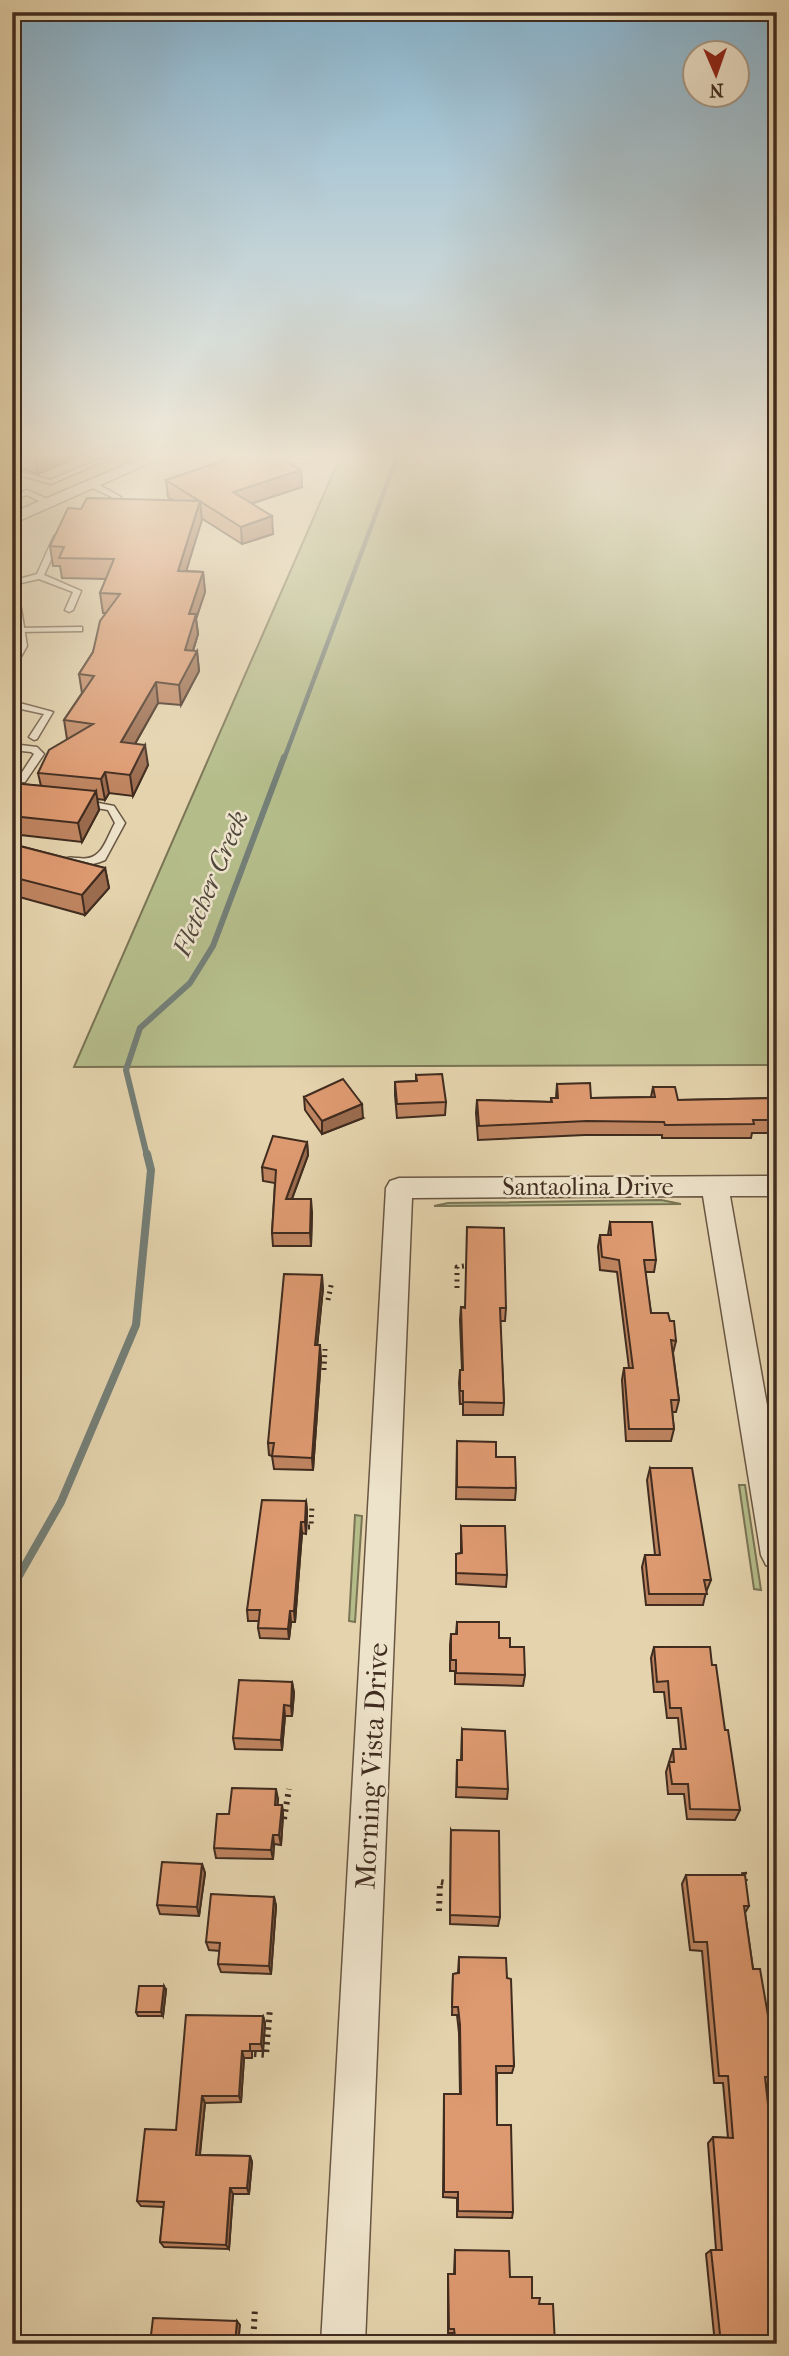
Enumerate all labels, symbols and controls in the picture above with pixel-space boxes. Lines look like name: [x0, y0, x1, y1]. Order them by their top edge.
north arrow: [680, 38, 750, 108]
text: N: [708, 79, 724, 101]
water label: Fletcher Creek: [165, 806, 255, 962]
street label: Santaolina Drive: [502, 1173, 674, 1201]
street label: Morning Vista Drive: [349, 1642, 394, 1890]

